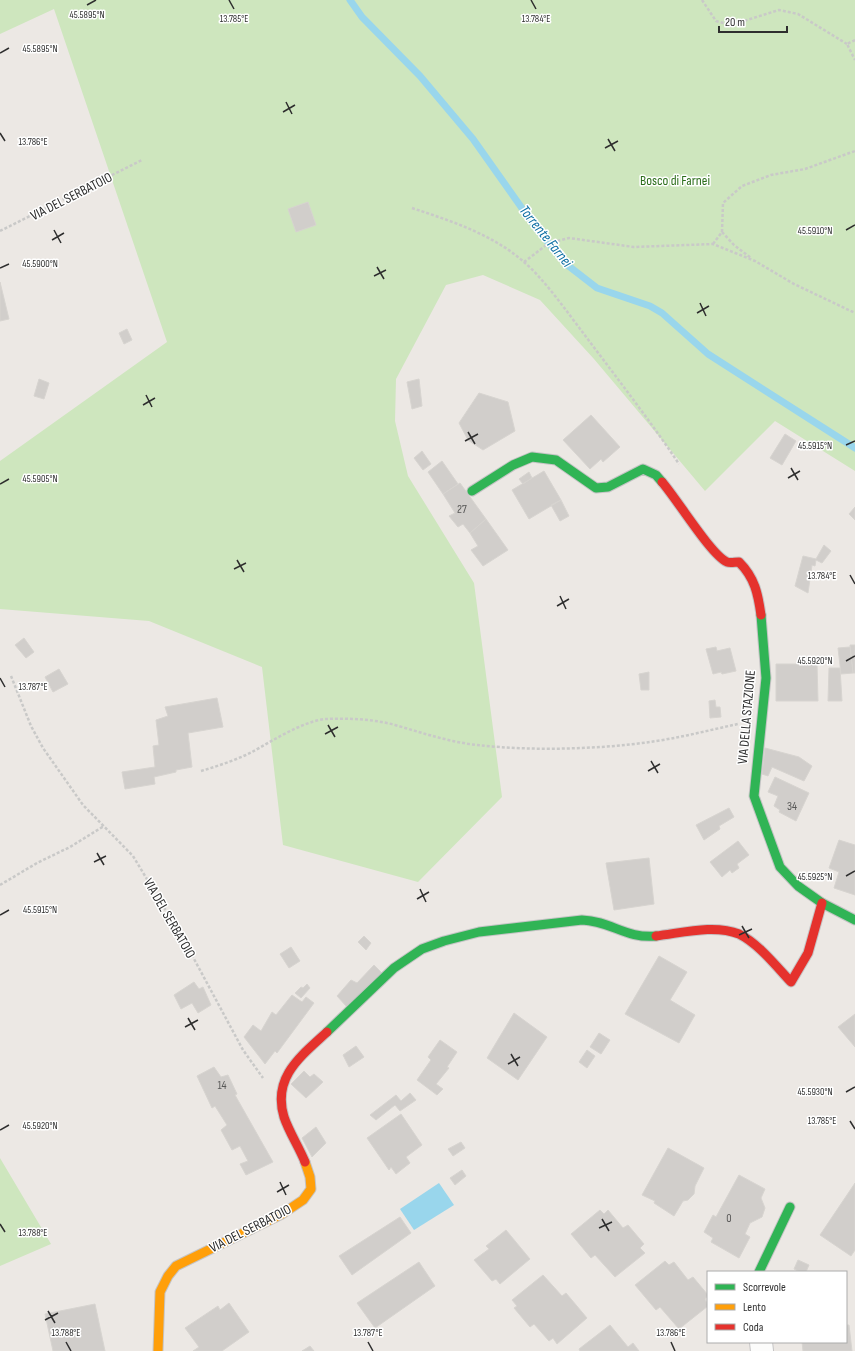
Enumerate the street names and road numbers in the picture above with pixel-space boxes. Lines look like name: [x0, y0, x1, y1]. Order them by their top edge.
street label: VIA DEL SERBATOIO: [28, 169, 115, 224]
street label: VIA DELLA STAZIONE: [734, 669, 759, 765]
street label: VIA DEL SERBATOIO: [140, 875, 199, 961]
street label: VIA DEL SERBATOIO: [207, 1201, 294, 1256]

